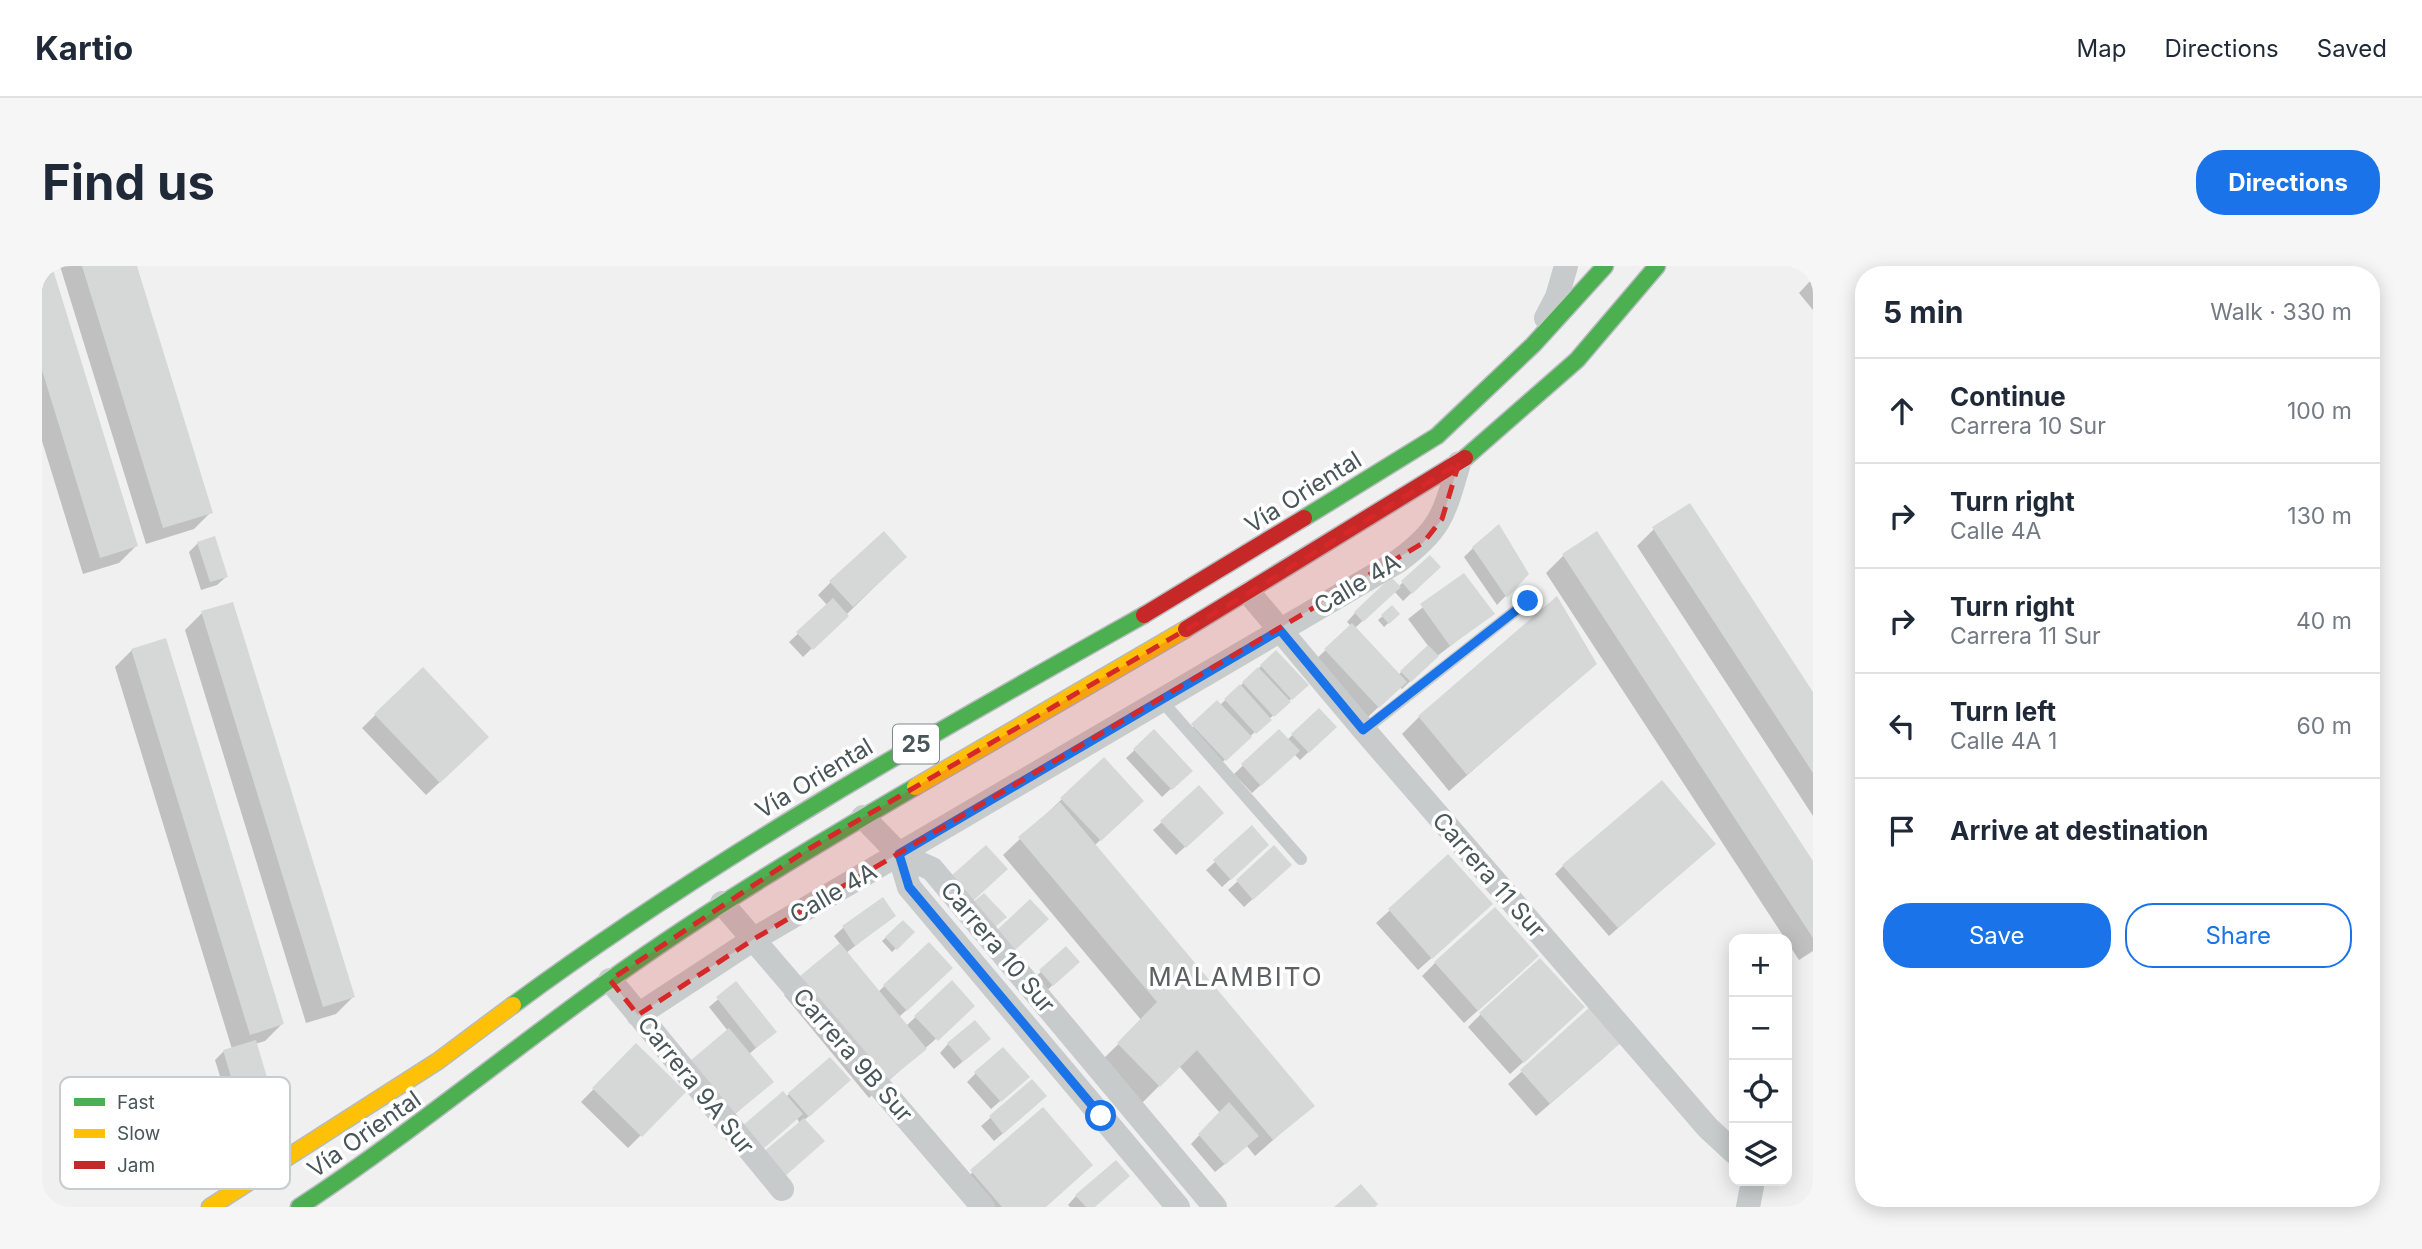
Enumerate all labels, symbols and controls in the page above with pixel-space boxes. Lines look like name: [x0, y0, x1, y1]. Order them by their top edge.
text: Kartio: [35, 28, 133, 68]
text: Map: [2077, 34, 2126, 63]
text: Directions: [2164, 34, 2279, 63]
text: Saved: [2317, 34, 2387, 63]
button: Directions: [2196, 150, 2380, 215]
text: Find us: [42, 153, 215, 212]
text: 5 min: [1883, 294, 1963, 330]
text: Walk · 330 m: [2210, 298, 2352, 326]
text: Continue: [1950, 381, 2066, 412]
icon: ahead: [1883, 392, 1921, 430]
text: 100 m: [2287, 397, 2352, 425]
text: Carrera 10 Sur: [1950, 412, 2106, 440]
street label: Vía Oriental: [1240, 445, 1366, 539]
text: Turn right: [1950, 486, 2075, 517]
icon: right: [1883, 497, 1921, 535]
text: 130 m: [2287, 502, 2352, 530]
text: Calle 4A: [1950, 517, 2041, 545]
street label: Calle 4A: [1309, 547, 1405, 621]
route end: [1512, 585, 1543, 616]
text: Turn right: [1950, 591, 2075, 622]
icon: right: [1883, 602, 1921, 640]
text: 40 m: [2296, 607, 2352, 635]
text: Carrera 11 Sur: [1950, 622, 2101, 650]
text: Turn left: [1950, 696, 2056, 727]
icon: left: [1883, 707, 1921, 745]
text: 60 m: [2297, 712, 2352, 740]
road number: 25: [893, 724, 939, 764]
text: Calle 4A 1: [1950, 727, 2057, 755]
street label: Vía Oriental: [750, 732, 878, 824]
street label: Carrera 11 Sur: [1426, 806, 1552, 944]
icon: arrive: [1883, 812, 1921, 850]
text: Arrive at destination: [1950, 815, 2209, 846]
street label: Calle 4A: [784, 857, 882, 929]
street label: Carrera 10 Sur: [935, 875, 1061, 1019]
button: Save: [1883, 903, 2111, 968]
button: Share: [2125, 903, 2352, 968]
map controls: [1729, 934, 1792, 1186]
button: +: [1729, 934, 1792, 997]
district label: MALAMBITO: [1148, 961, 1324, 992]
street label: Carrera 9B Sur: [787, 982, 919, 1128]
button: −: [1729, 997, 1792, 1060]
street label: Carrera 9A Sur: [632, 1010, 760, 1160]
button: locate: [1729, 1060, 1792, 1123]
legend: [60, 1077, 290, 1189]
street label: Vía Oriental: [302, 1084, 426, 1184]
text: Fast: [117, 1091, 155, 1114]
route start: [1085, 1100, 1116, 1131]
text: Slow: [117, 1122, 160, 1145]
button: layers: [1729, 1123, 1792, 1186]
text: Jam: [117, 1154, 155, 1177]

